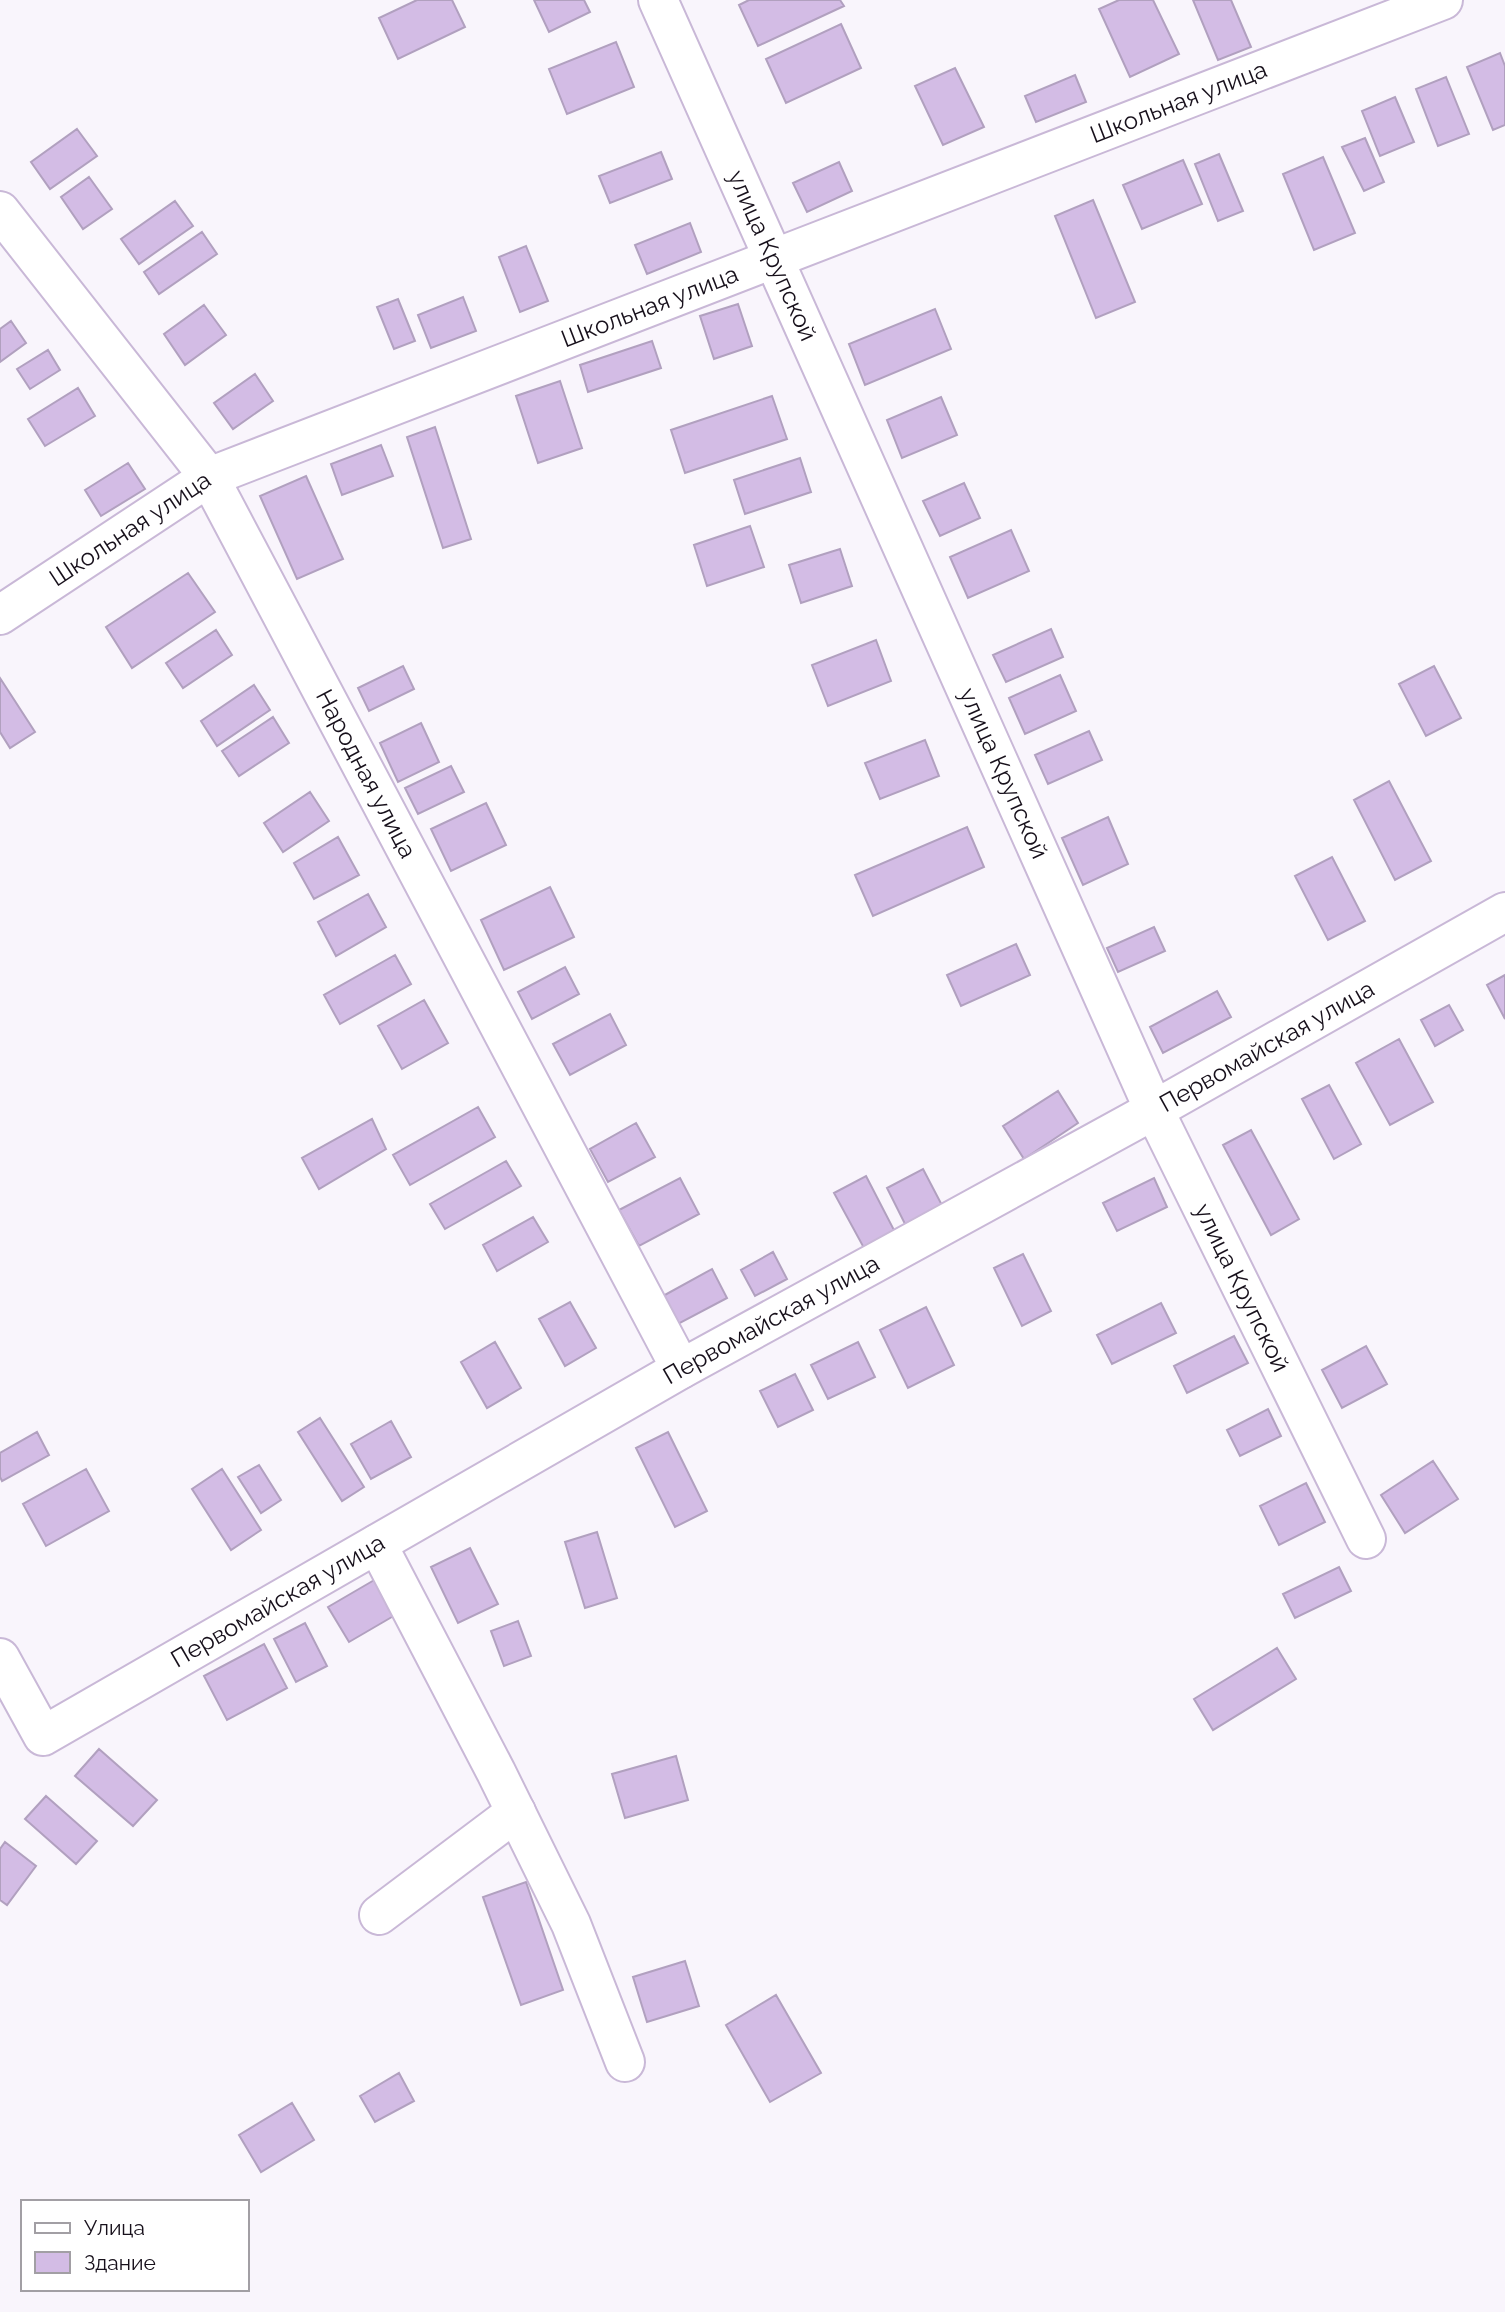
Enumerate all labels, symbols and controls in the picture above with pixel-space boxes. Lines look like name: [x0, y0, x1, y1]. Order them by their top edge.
street label: Школьная улица: [1086, 54, 1271, 149]
street label: улица Крупской: [722, 166, 823, 345]
street label: Школьная улица: [557, 259, 742, 353]
street label: Школьная улица: [44, 465, 216, 592]
street label: улица Крупской: [953, 683, 1055, 863]
street label: Народная улица: [310, 684, 423, 863]
street label: Первомайская улица: [1154, 974, 1379, 1118]
street label: улица Крупской: [1189, 1199, 1296, 1376]
street label: Первомайская улица: [658, 1248, 884, 1390]
street label: Первомайская улица: [166, 1528, 390, 1673]
legend: [21, 2200, 248, 2291]
text: Улица: [84, 2215, 145, 2240]
text: Здание: [84, 2250, 156, 2275]

